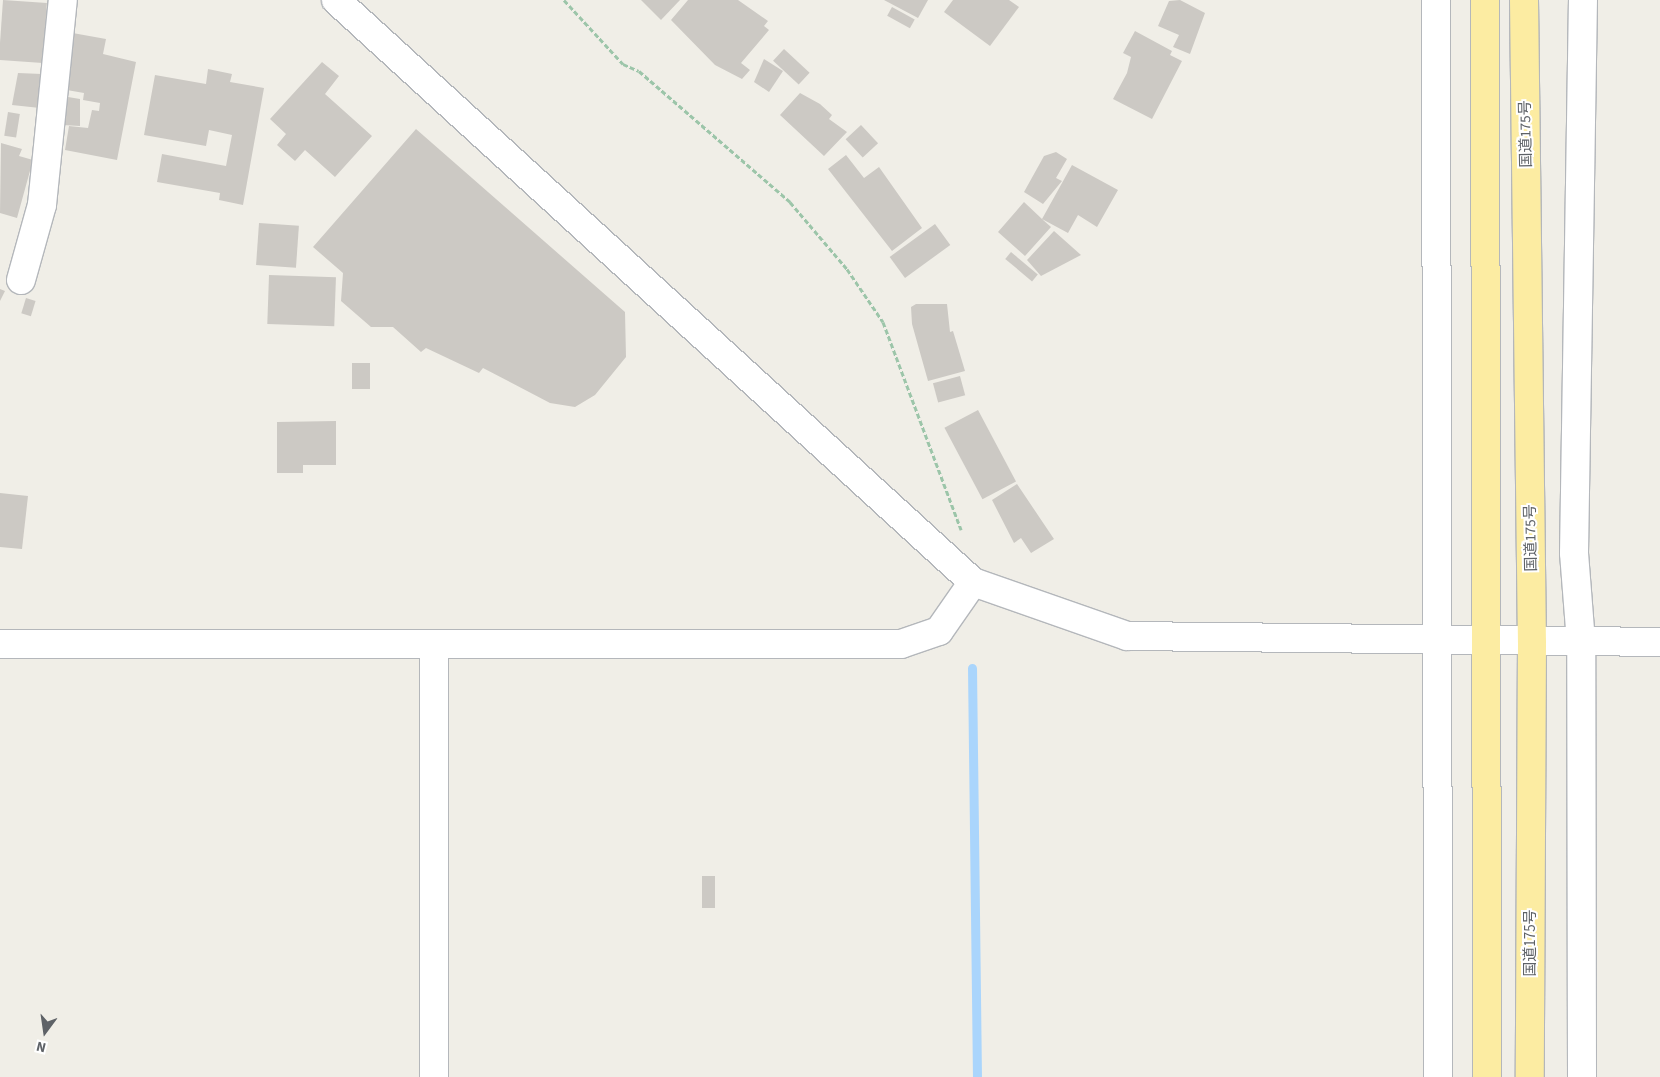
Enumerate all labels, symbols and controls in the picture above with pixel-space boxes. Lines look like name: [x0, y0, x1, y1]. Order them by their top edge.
street label: 国道175号: [1516, 100, 1536, 168]
street label: 国道175号: [1521, 504, 1541, 572]
street label: 国道175号: [1522, 909, 1540, 977]
north arrow: [20, 1007, 70, 1057]
text: N: [34, 1036, 48, 1057]

